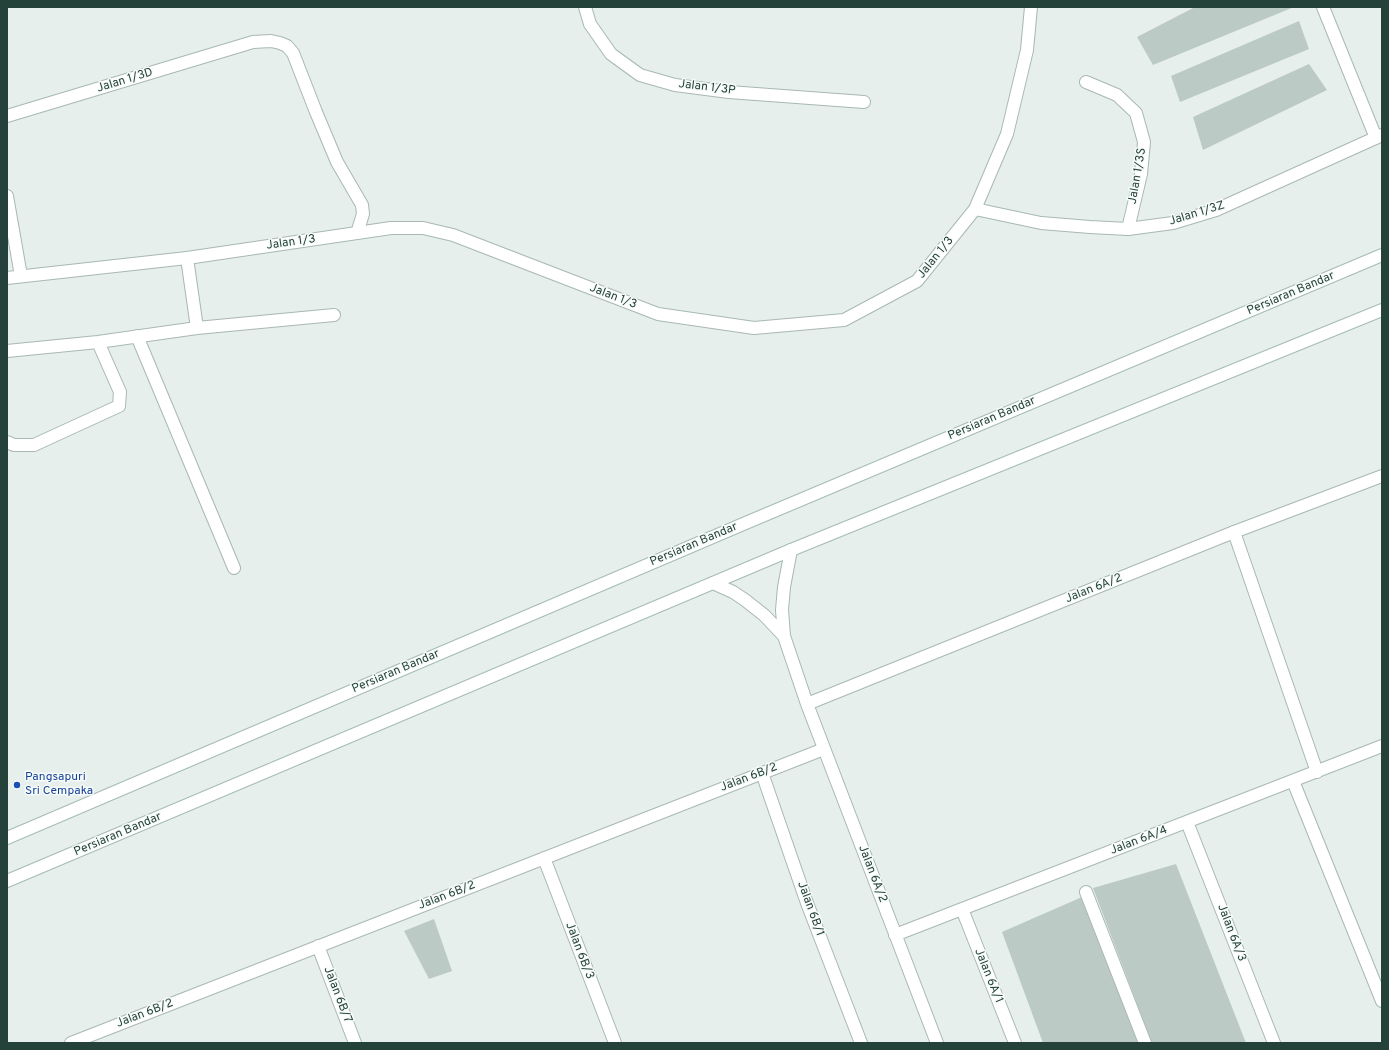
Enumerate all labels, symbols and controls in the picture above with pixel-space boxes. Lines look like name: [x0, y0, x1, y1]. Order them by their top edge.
street label: Jalan 1/3D: [95, 66, 155, 96]
street label: Jalan 1/3P: [678, 77, 736, 99]
street label: Jalan 1/3S: [1126, 147, 1150, 205]
street label: Jalan 1/3Z: [1167, 199, 1227, 229]
street label: Jalan 1/3: [265, 232, 317, 254]
street label: Jalan 1/3: [915, 234, 957, 282]
street label: Persiaran Bandar: [1245, 269, 1337, 319]
street label: Jalan 1/3: [587, 281, 639, 313]
street label: Persiaran Bandar: [946, 394, 1038, 444]
street label: Persiaran Bandar: [648, 520, 740, 570]
street label: Jalan 6A/2: [1063, 571, 1125, 607]
street label: Persiaran Bandar: [350, 647, 442, 697]
street label: Jalan 6B/2: [718, 761, 780, 795]
place label: Pangsapuri Sri Cempaka: [25, 771, 93, 799]
marker: Pangsapuri Sri Cempaka: [12, 780, 22, 790]
street label: Persiaran Bandar: [72, 810, 164, 860]
street label: Jalan 6A/4: [1108, 823, 1170, 859]
street label: Jalan 6A/2: [854, 843, 890, 905]
street label: Jalan 6B/2: [416, 879, 478, 913]
street label: Jalan 6B/1: [793, 880, 827, 938]
street label: Jalan 6A/3: [1213, 902, 1249, 964]
street label: Jalan 6B/3: [562, 920, 596, 982]
street label: Jalan 6A/1: [971, 947, 1005, 1005]
street label: Jalan 6B/7: [320, 965, 354, 1025]
street label: Jalan 6B/2: [114, 997, 176, 1031]

